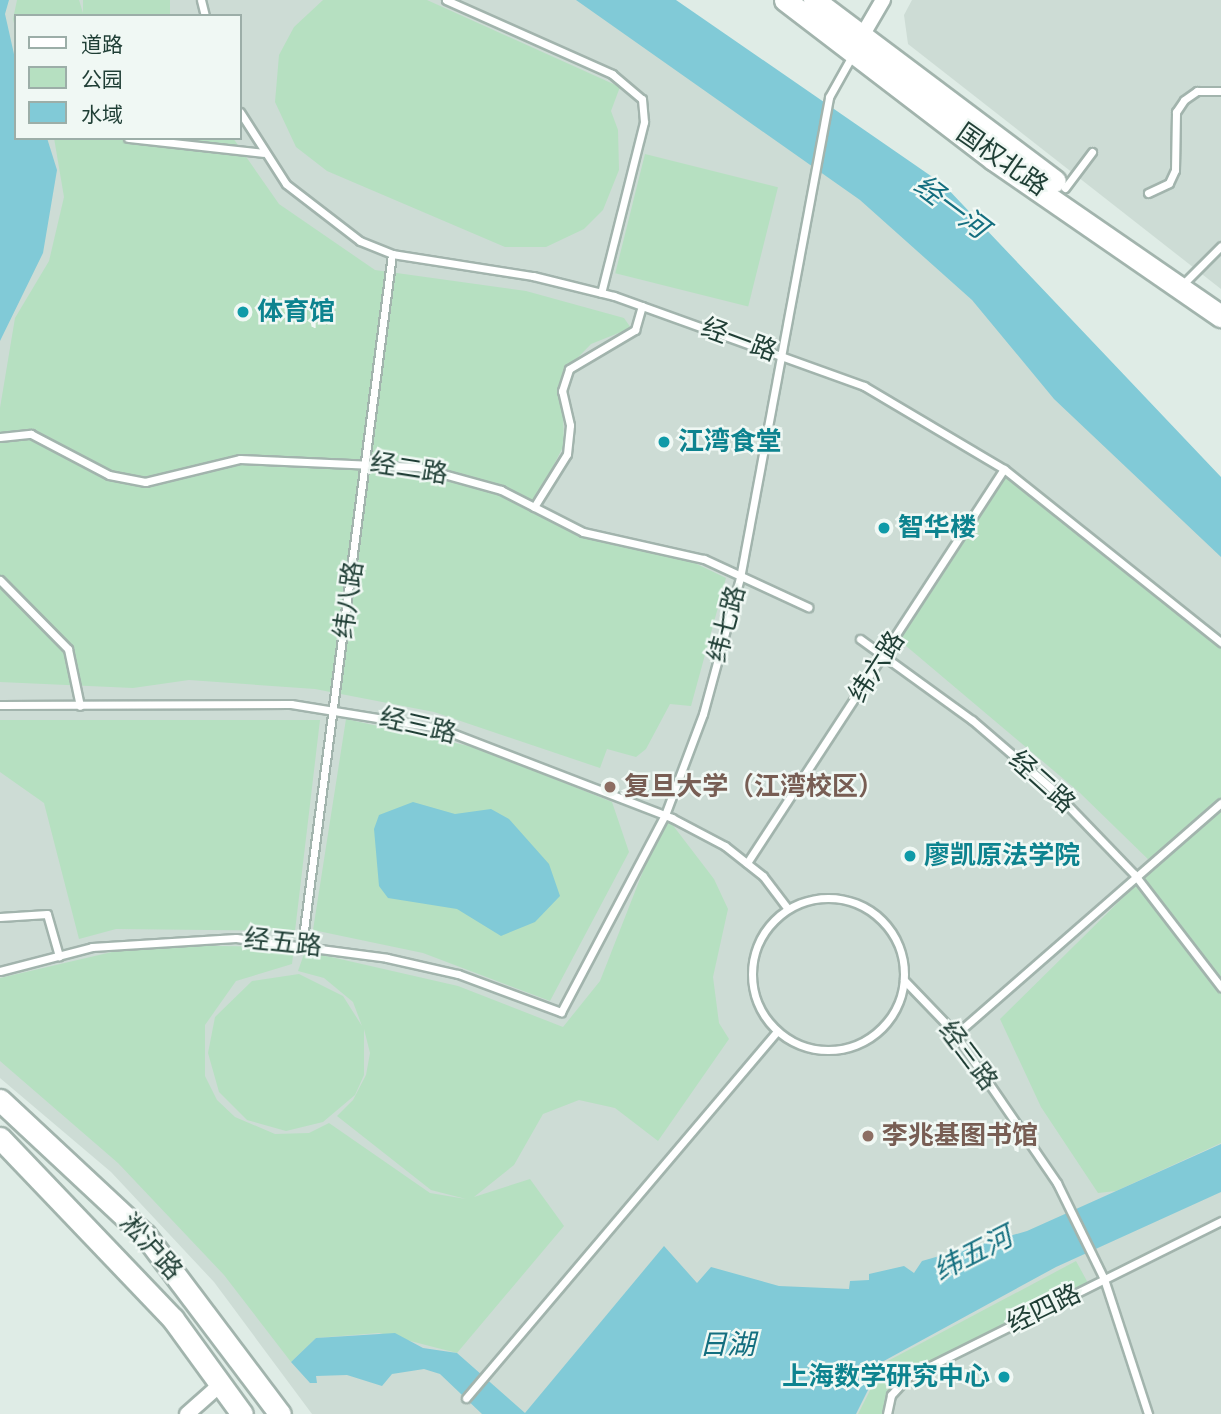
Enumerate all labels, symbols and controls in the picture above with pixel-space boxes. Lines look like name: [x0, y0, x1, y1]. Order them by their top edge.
legend: [14, 14, 242, 140]
text: 道路: [81, 33, 123, 57]
text: 公园: [81, 68, 123, 92]
text: 水域: [81, 103, 123, 127]
street label: 国权北路: [950, 117, 1054, 203]
water label: 经一河: [907, 168, 995, 246]
place label: 体育馆: [257, 296, 335, 328]
marker: 体育馆: [235, 304, 251, 320]
street label: 经一路: [697, 312, 781, 368]
place label: 江湾食堂: [678, 426, 782, 458]
marker: 江湾食堂: [656, 434, 672, 450]
street label: 经二路: [368, 447, 450, 491]
place label: 智华楼: [898, 512, 976, 544]
marker: 智华楼: [876, 520, 892, 536]
street label: 纬八路: [328, 559, 370, 641]
street label: 纬七路: [702, 582, 752, 666]
street label: 纬六路: [843, 626, 911, 708]
street label: 经三路: [376, 702, 460, 750]
street label: 经二路: [1003, 744, 1081, 820]
place label: 复旦大学（江湾校区）: [624, 771, 884, 803]
marker: 复旦大学（江湾校区）: [602, 779, 618, 795]
place label: 廖凯原法学院: [924, 840, 1080, 872]
marker: 廖凯原法学院: [902, 848, 918, 864]
street label: 经五路: [243, 923, 323, 963]
street label: 经三路: [932, 1015, 1004, 1097]
place label: 李兆基图书馆: [882, 1120, 1038, 1152]
marker: 李兆基图书馆: [860, 1128, 876, 1144]
street label: 淞沪路: [113, 1208, 189, 1286]
water label: 纬五河: [928, 1220, 1018, 1288]
street label: 经四路: [1002, 1278, 1086, 1340]
water label: 日湖: [699, 1328, 755, 1362]
place label: 上海数学研究中心: [782, 1361, 990, 1393]
marker: 上海数学研究中心: [996, 1369, 1012, 1385]

